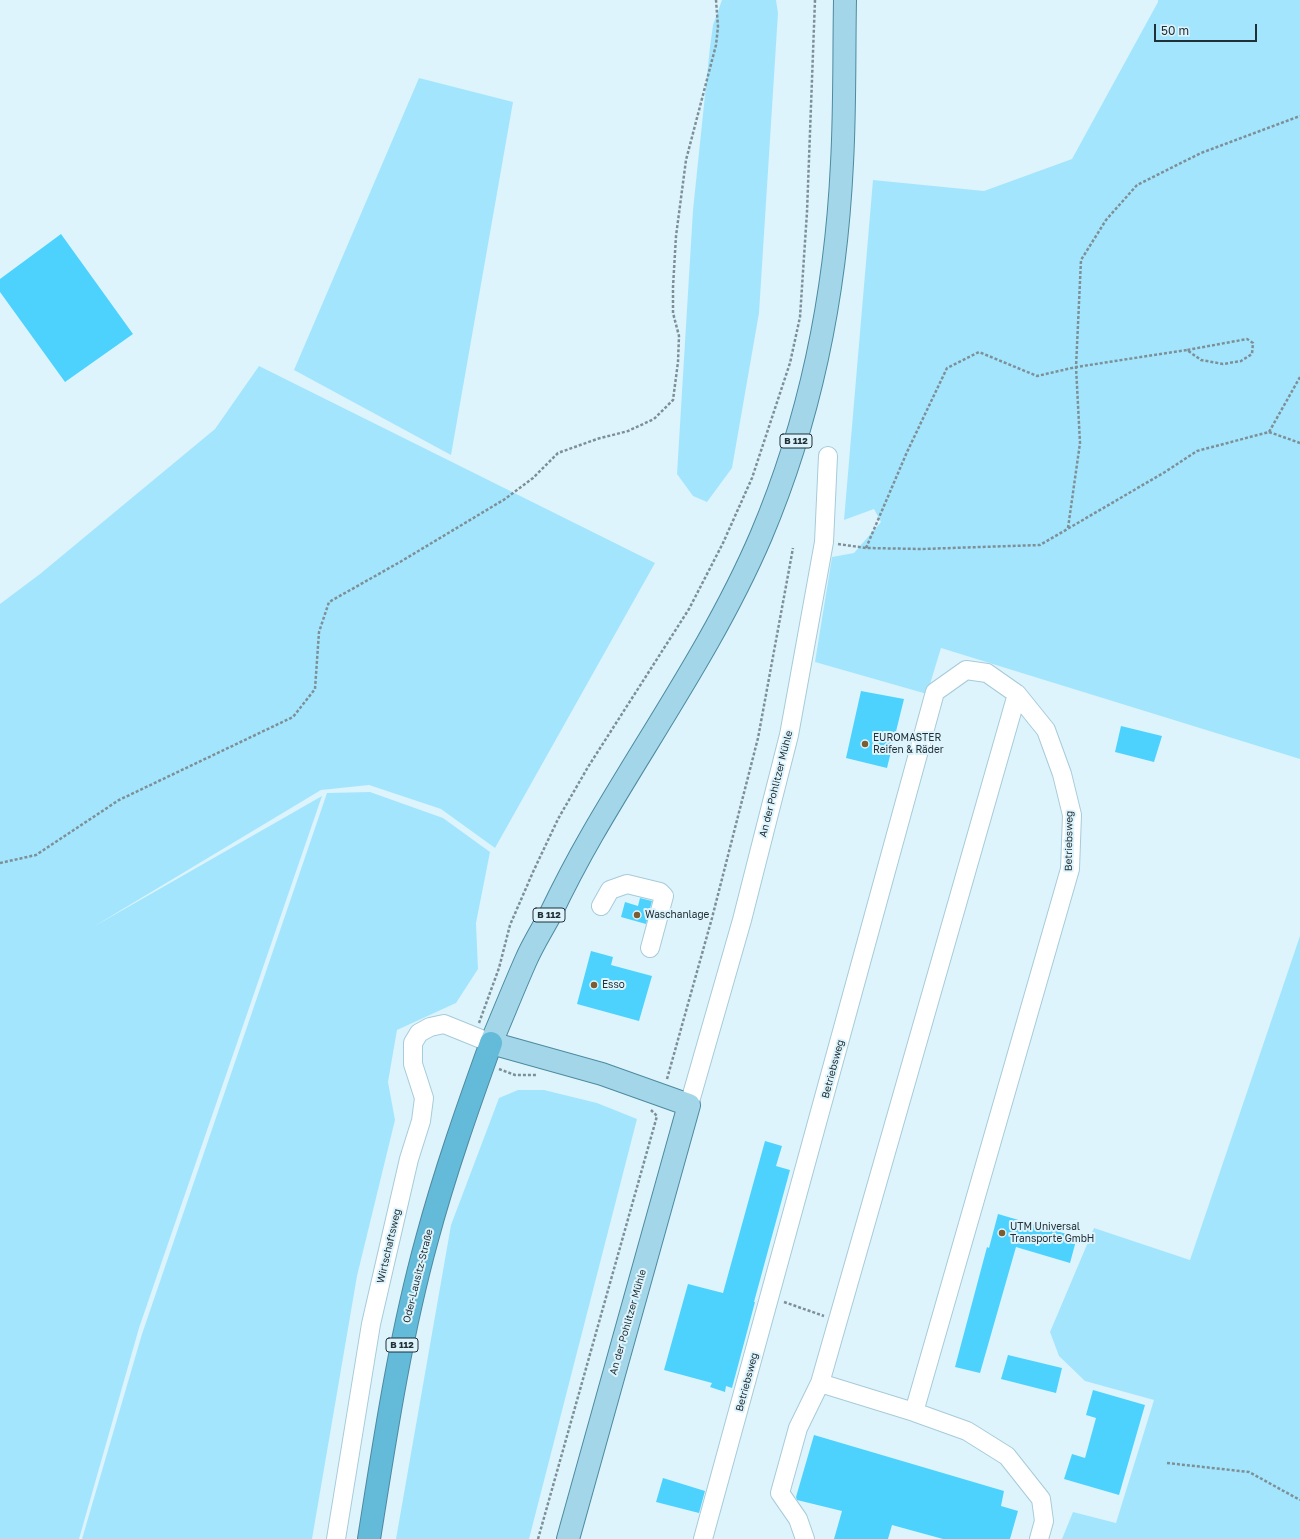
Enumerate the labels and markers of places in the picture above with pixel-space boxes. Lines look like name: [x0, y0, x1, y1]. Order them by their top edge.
place label: EUROMASTER Reifen & Räder: [873, 732, 944, 756]
marker: EUROMASTER Reifen & Räder: [860, 739, 870, 749]
place label: Waschanlage: [645, 909, 709, 921]
marker: Waschanlage: [632, 910, 642, 920]
place label: Esso: [602, 979, 625, 991]
marker: Esso: [589, 980, 599, 990]
place label: UTM Universal Transporte GmbH: [1010, 1221, 1094, 1244]
marker: UTM Universal Transporte GmbH: [997, 1228, 1007, 1238]

